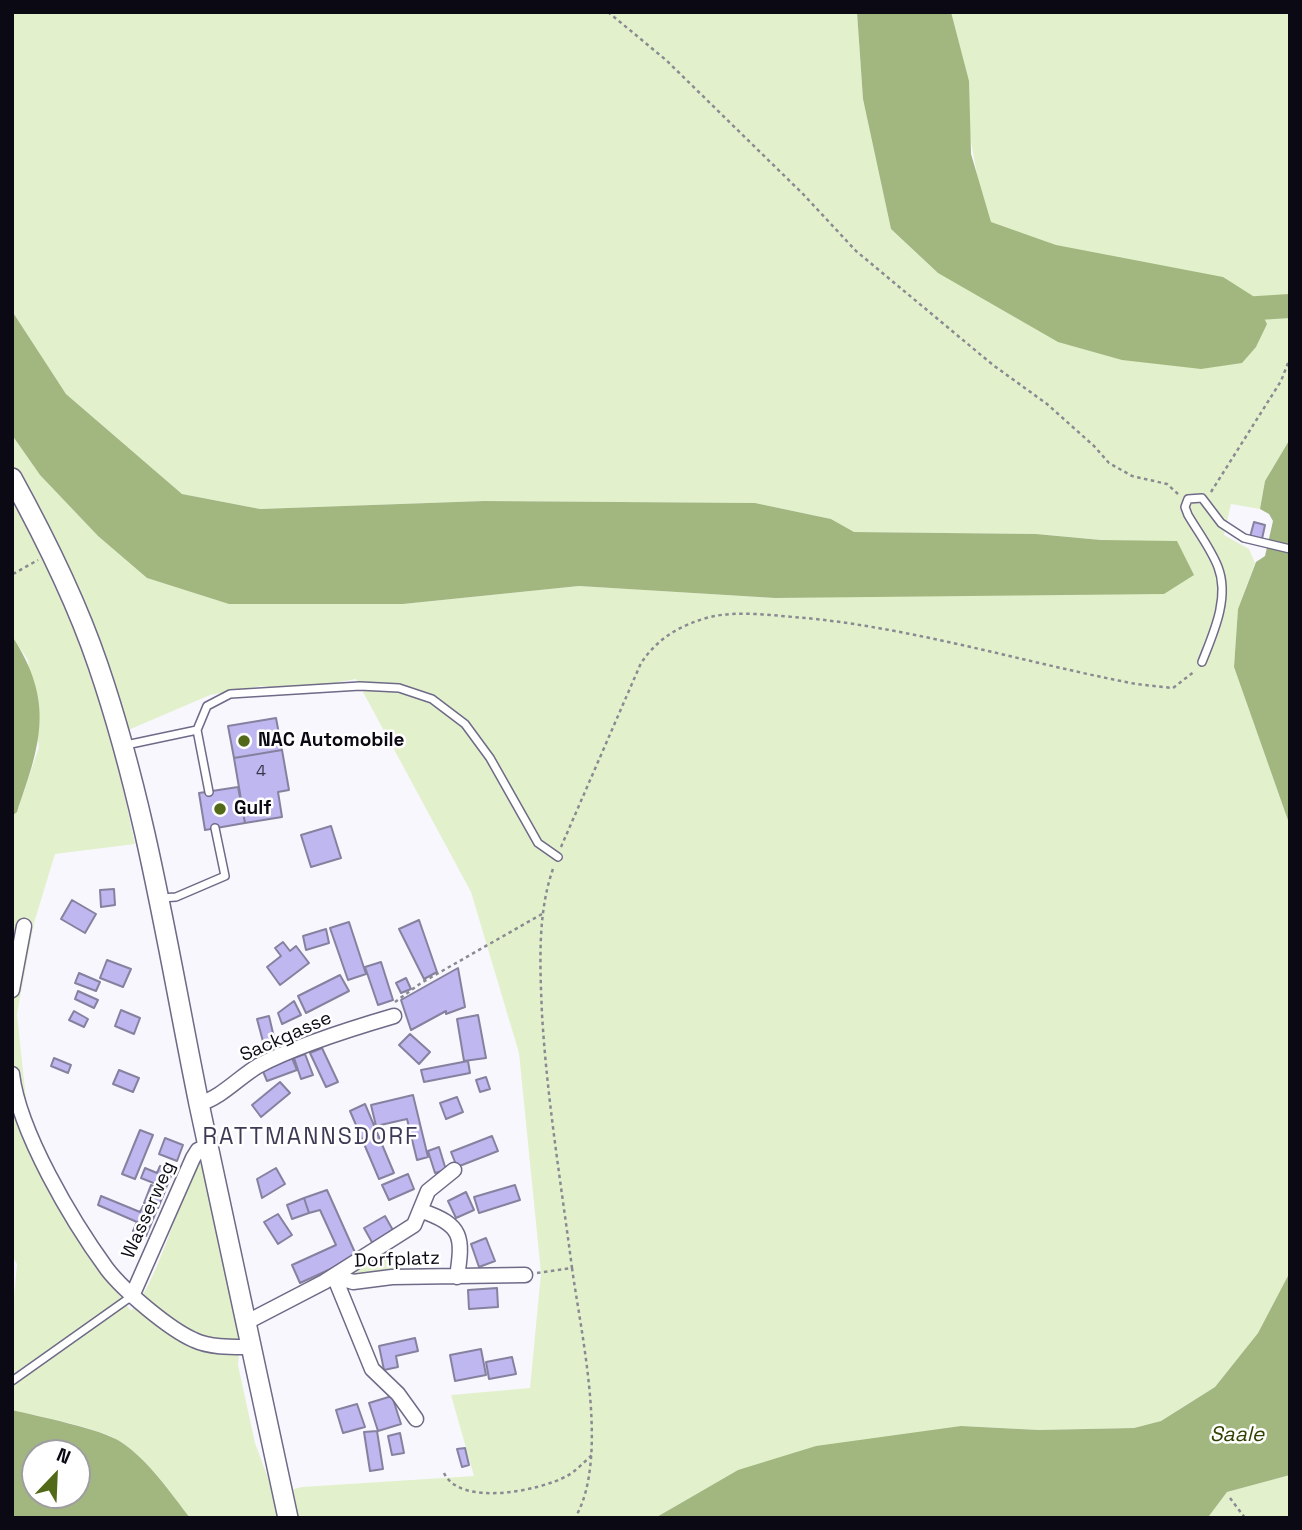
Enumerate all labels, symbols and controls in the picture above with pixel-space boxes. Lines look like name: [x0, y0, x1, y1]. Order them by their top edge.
place label: NAC Automobile: [258, 730, 404, 752]
marker: NAC Automobile: [236, 733, 252, 749]
house number: 4: [256, 762, 266, 782]
place label: Gulf: [234, 798, 272, 820]
marker: Gulf: [212, 801, 228, 817]
street label: Sackgasse: [237, 1007, 335, 1067]
district label: RATTMANNSDORF: [204, 1124, 418, 1152]
street label: Wasserweg: [117, 1158, 181, 1262]
street label: Dorfplatz: [354, 1247, 440, 1273]
water label: Saale: [1210, 1422, 1264, 1448]
north arrow: [21, 1439, 91, 1509]
text: N: [53, 1442, 74, 1470]

